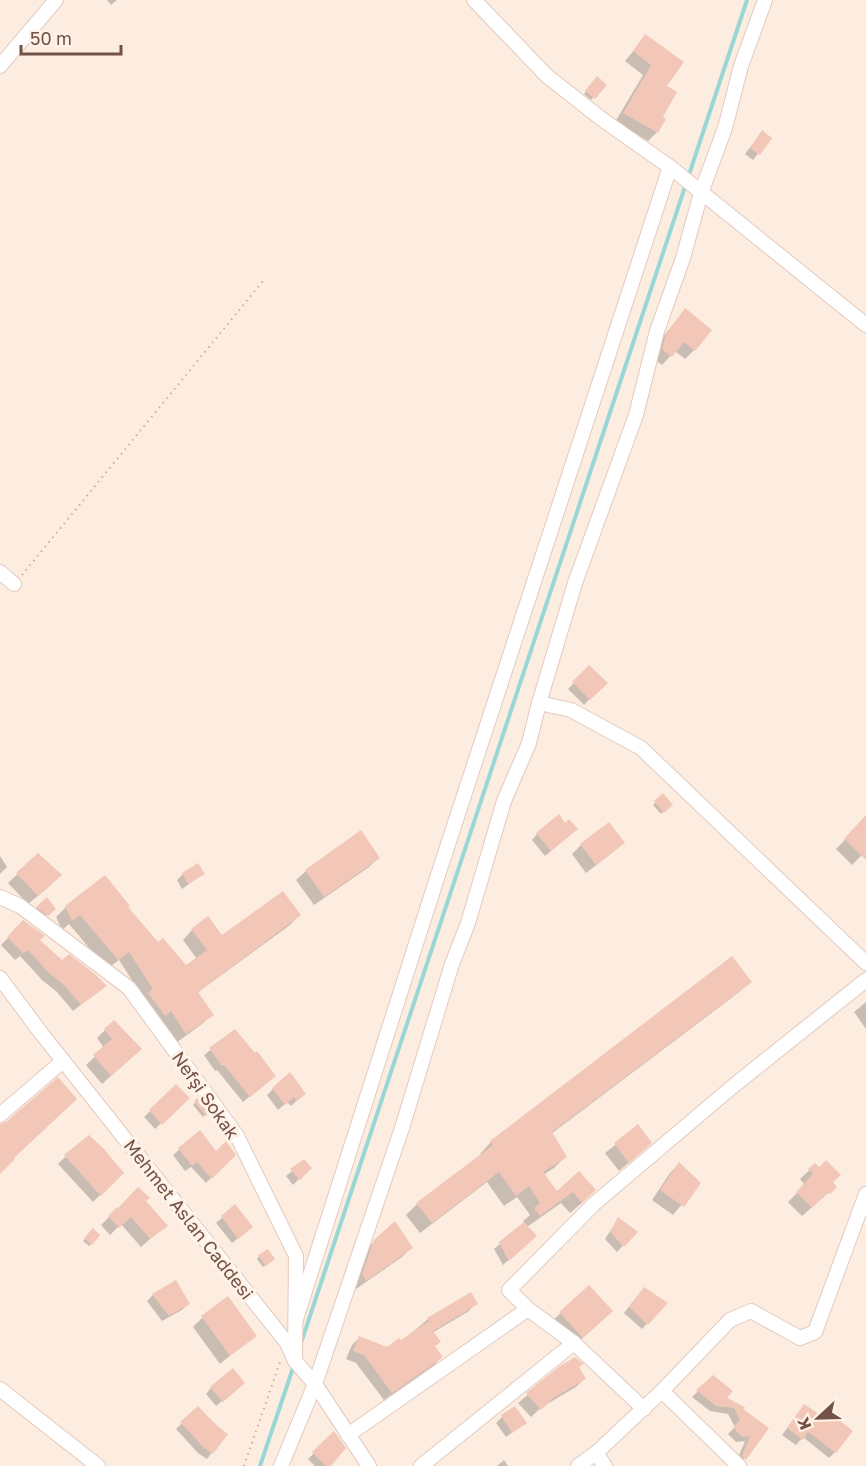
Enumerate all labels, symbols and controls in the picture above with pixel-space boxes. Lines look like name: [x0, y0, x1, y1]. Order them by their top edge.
scale bar: [21, 18, 122, 56]
text: 50 m: [30, 27, 72, 49]
street label: Nefşi Sokak: [168, 1047, 244, 1143]
street label: Mehmet Aslan Caddesi: [120, 1134, 258, 1304]
north arrow: [788, 1388, 848, 1448]
text: K: [792, 1414, 816, 1433]

